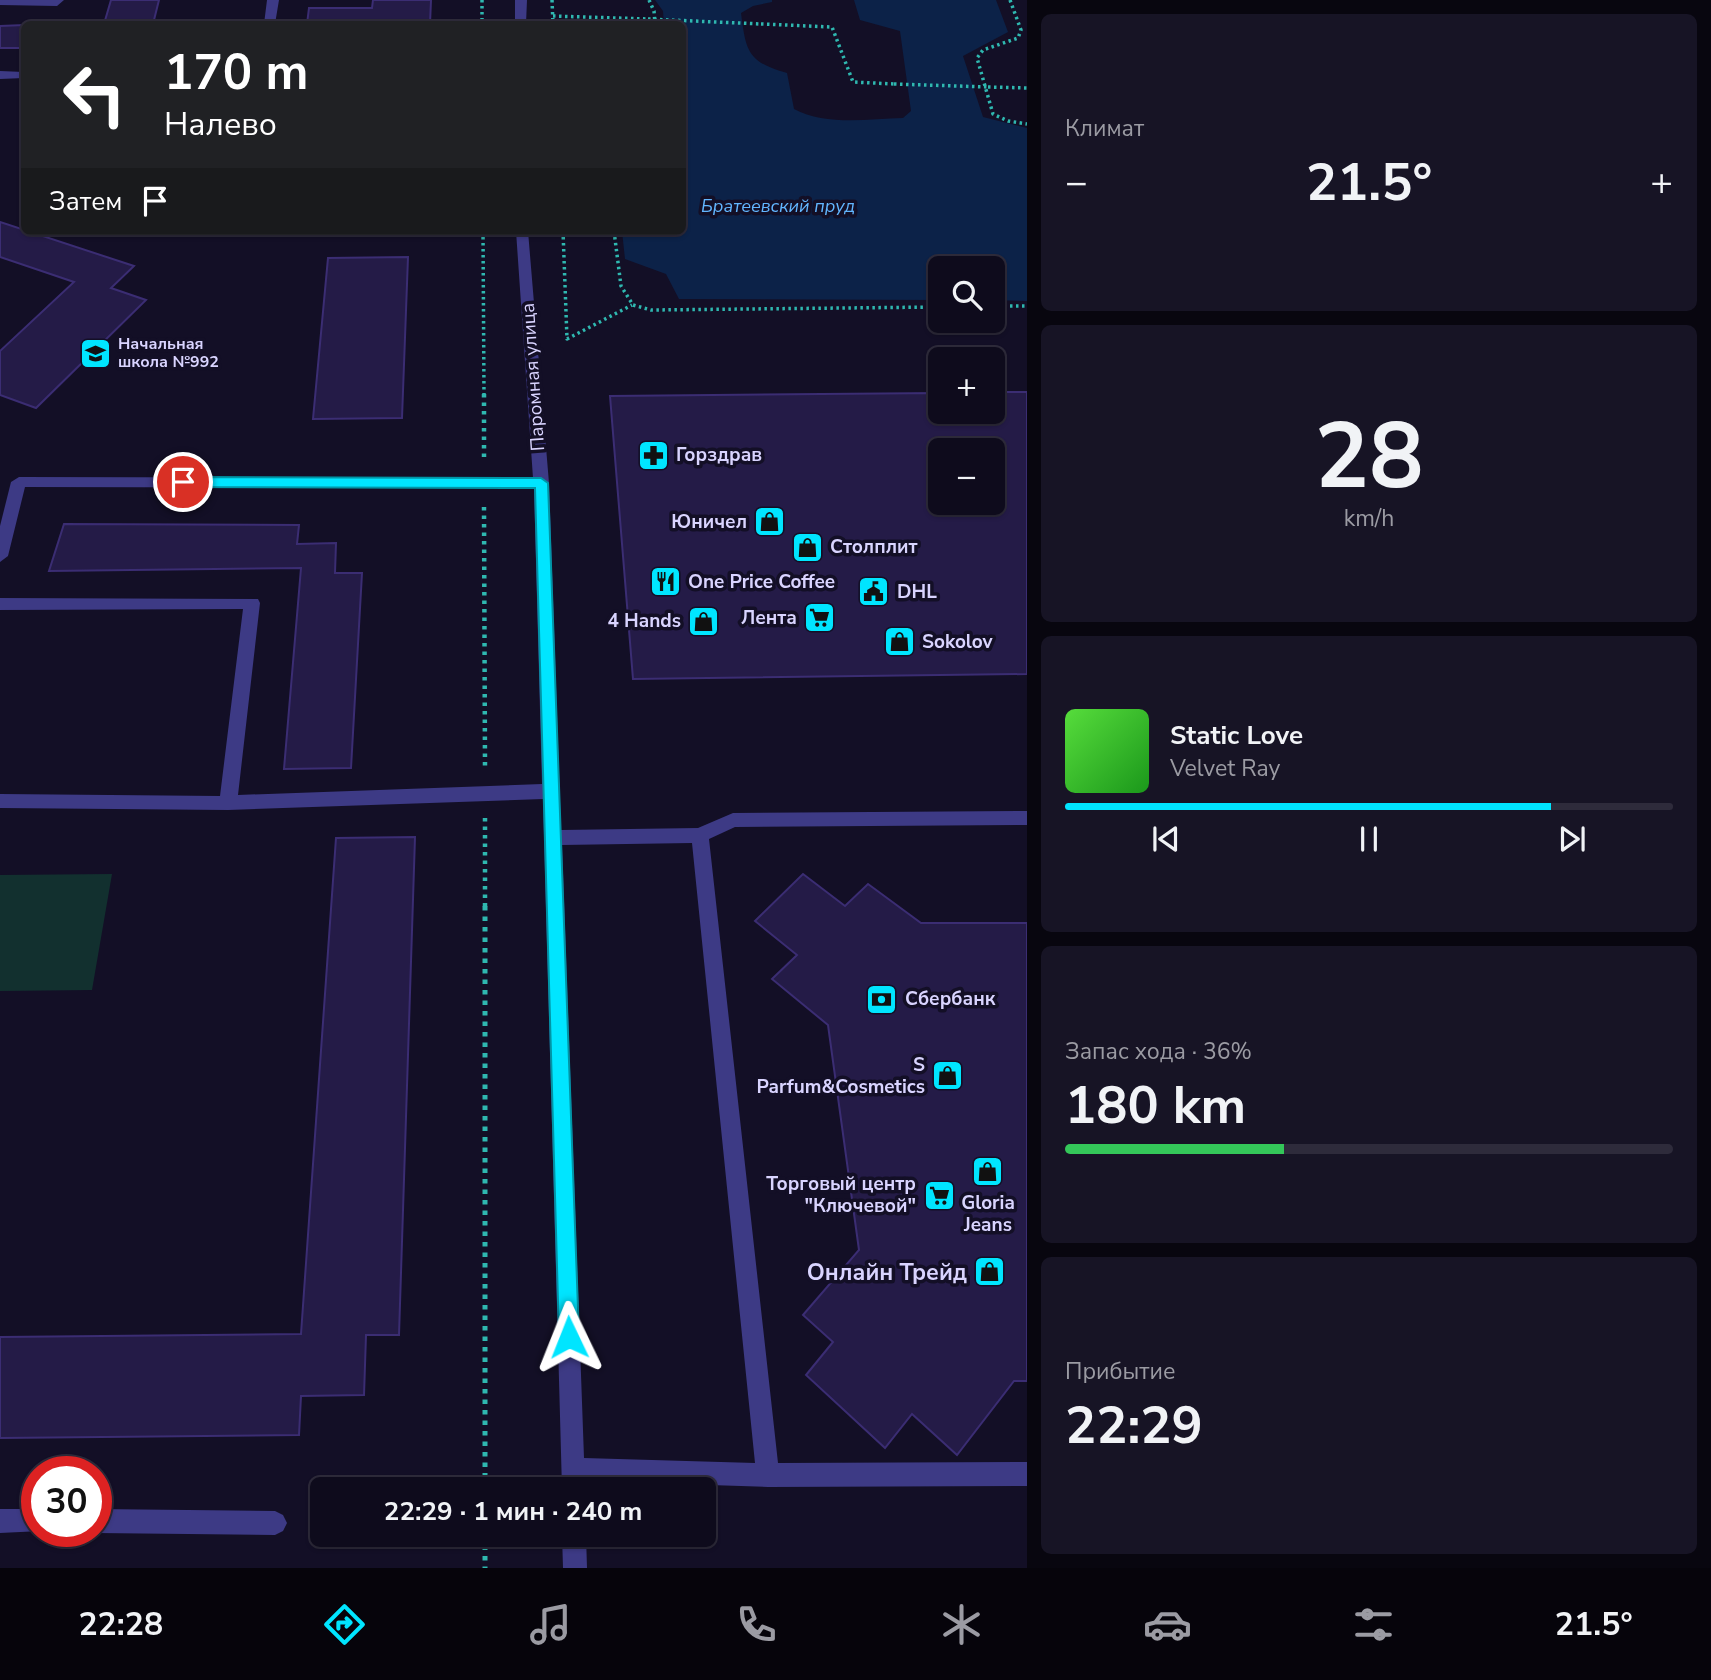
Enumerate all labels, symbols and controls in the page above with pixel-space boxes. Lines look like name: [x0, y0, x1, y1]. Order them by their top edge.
text: 170 m: [164, 39, 308, 106]
icon: left: [49, 49, 140, 140]
text: Налево: [164, 103, 277, 146]
text: Климат: [1065, 113, 1144, 144]
text: 21.5°: [1306, 147, 1432, 218]
text: −: [1065, 157, 1088, 208]
text: +: [1650, 157, 1673, 208]
icon: arrive: [136, 182, 174, 220]
text: Затем: [49, 184, 122, 219]
water label: Братеевский пруд: [701, 194, 855, 218]
map controls: [928, 256, 1005, 515]
button: search: [928, 256, 1005, 333]
street label: Паромная улица: [515, 302, 551, 452]
place label: Начальная школа №992: [118, 333, 219, 373]
school or university icon: Начальная школа №992: [78, 336, 112, 370]
button: +: [928, 347, 1005, 424]
text: 28: [1314, 395, 1424, 519]
pharmacy icon: Горздрав: [636, 438, 670, 472]
button: −: [928, 438, 1005, 515]
place label: Горздрав: [676, 442, 762, 468]
pin: [153, 452, 213, 512]
icon: arrive: [164, 463, 202, 501]
text: km/h: [1344, 503, 1394, 534]
shop icon: Юничел: [753, 505, 787, 539]
place label: Юничел: [671, 509, 747, 535]
shop icon: Столплит: [790, 530, 824, 564]
place label: Столплит: [830, 534, 917, 560]
restaurant icon: One Price Coffee: [648, 565, 682, 599]
place label: One Price Coffee: [688, 569, 835, 595]
public building icon: DHL: [857, 575, 891, 609]
place label: DHL: [897, 579, 937, 605]
supermarket icon: Лента: [803, 601, 837, 635]
shop icon: 4 Hands: [687, 604, 721, 638]
place label: Лента: [741, 605, 797, 631]
place label: 4 Hands: [608, 608, 681, 634]
shop icon: Sokolov: [882, 625, 916, 659]
place label: Sokolov: [922, 629, 994, 655]
text: Static Love: [1170, 718, 1303, 753]
text: Velvet Ray: [1170, 753, 1280, 784]
icon: previous: [1147, 820, 1185, 858]
icon: pause: [1350, 820, 1388, 858]
icon: next: [1553, 820, 1591, 858]
bank icon: Сбербанк: [865, 982, 899, 1016]
place label: Сбербанк: [905, 986, 996, 1012]
text: Запас хода · 36%: [1065, 1036, 1252, 1067]
place label: S Parfum&Cosmetics: [757, 1052, 925, 1100]
shop icon: S Parfum&Cosmetics: [931, 1059, 965, 1093]
text: 180 km: [1065, 1070, 1246, 1141]
shop icon: Gloria Jeans: [971, 1155, 1005, 1189]
place label: Торговый центр "Ключевой": [766, 1171, 916, 1219]
supermarket icon: Торговый центр "Ключевой": [922, 1178, 956, 1212]
place label: Gloria Jeans: [961, 1190, 1015, 1238]
shop icon: Онлайн Трейд: [973, 1255, 1007, 1289]
place label: Онлайн Трейд: [807, 1257, 967, 1288]
position arrow: [532, 1300, 606, 1374]
text: Прибытие: [1065, 1356, 1175, 1387]
text: 22:29: [1065, 1390, 1203, 1461]
speed limit sign: 30: [21, 1456, 112, 1547]
text: 22:29 · 1 мин · 240 m: [384, 1494, 642, 1529]
icon: directions: [320, 1600, 369, 1649]
icon: music: [526, 1600, 575, 1649]
icon: phone: [732, 1600, 781, 1649]
icon: climate: [937, 1600, 986, 1649]
icon: car: [1143, 1600, 1192, 1649]
icon: filters: [1349, 1600, 1398, 1649]
text: 22:28: [78, 1603, 163, 1646]
text: 21.5°: [1555, 1603, 1633, 1646]

